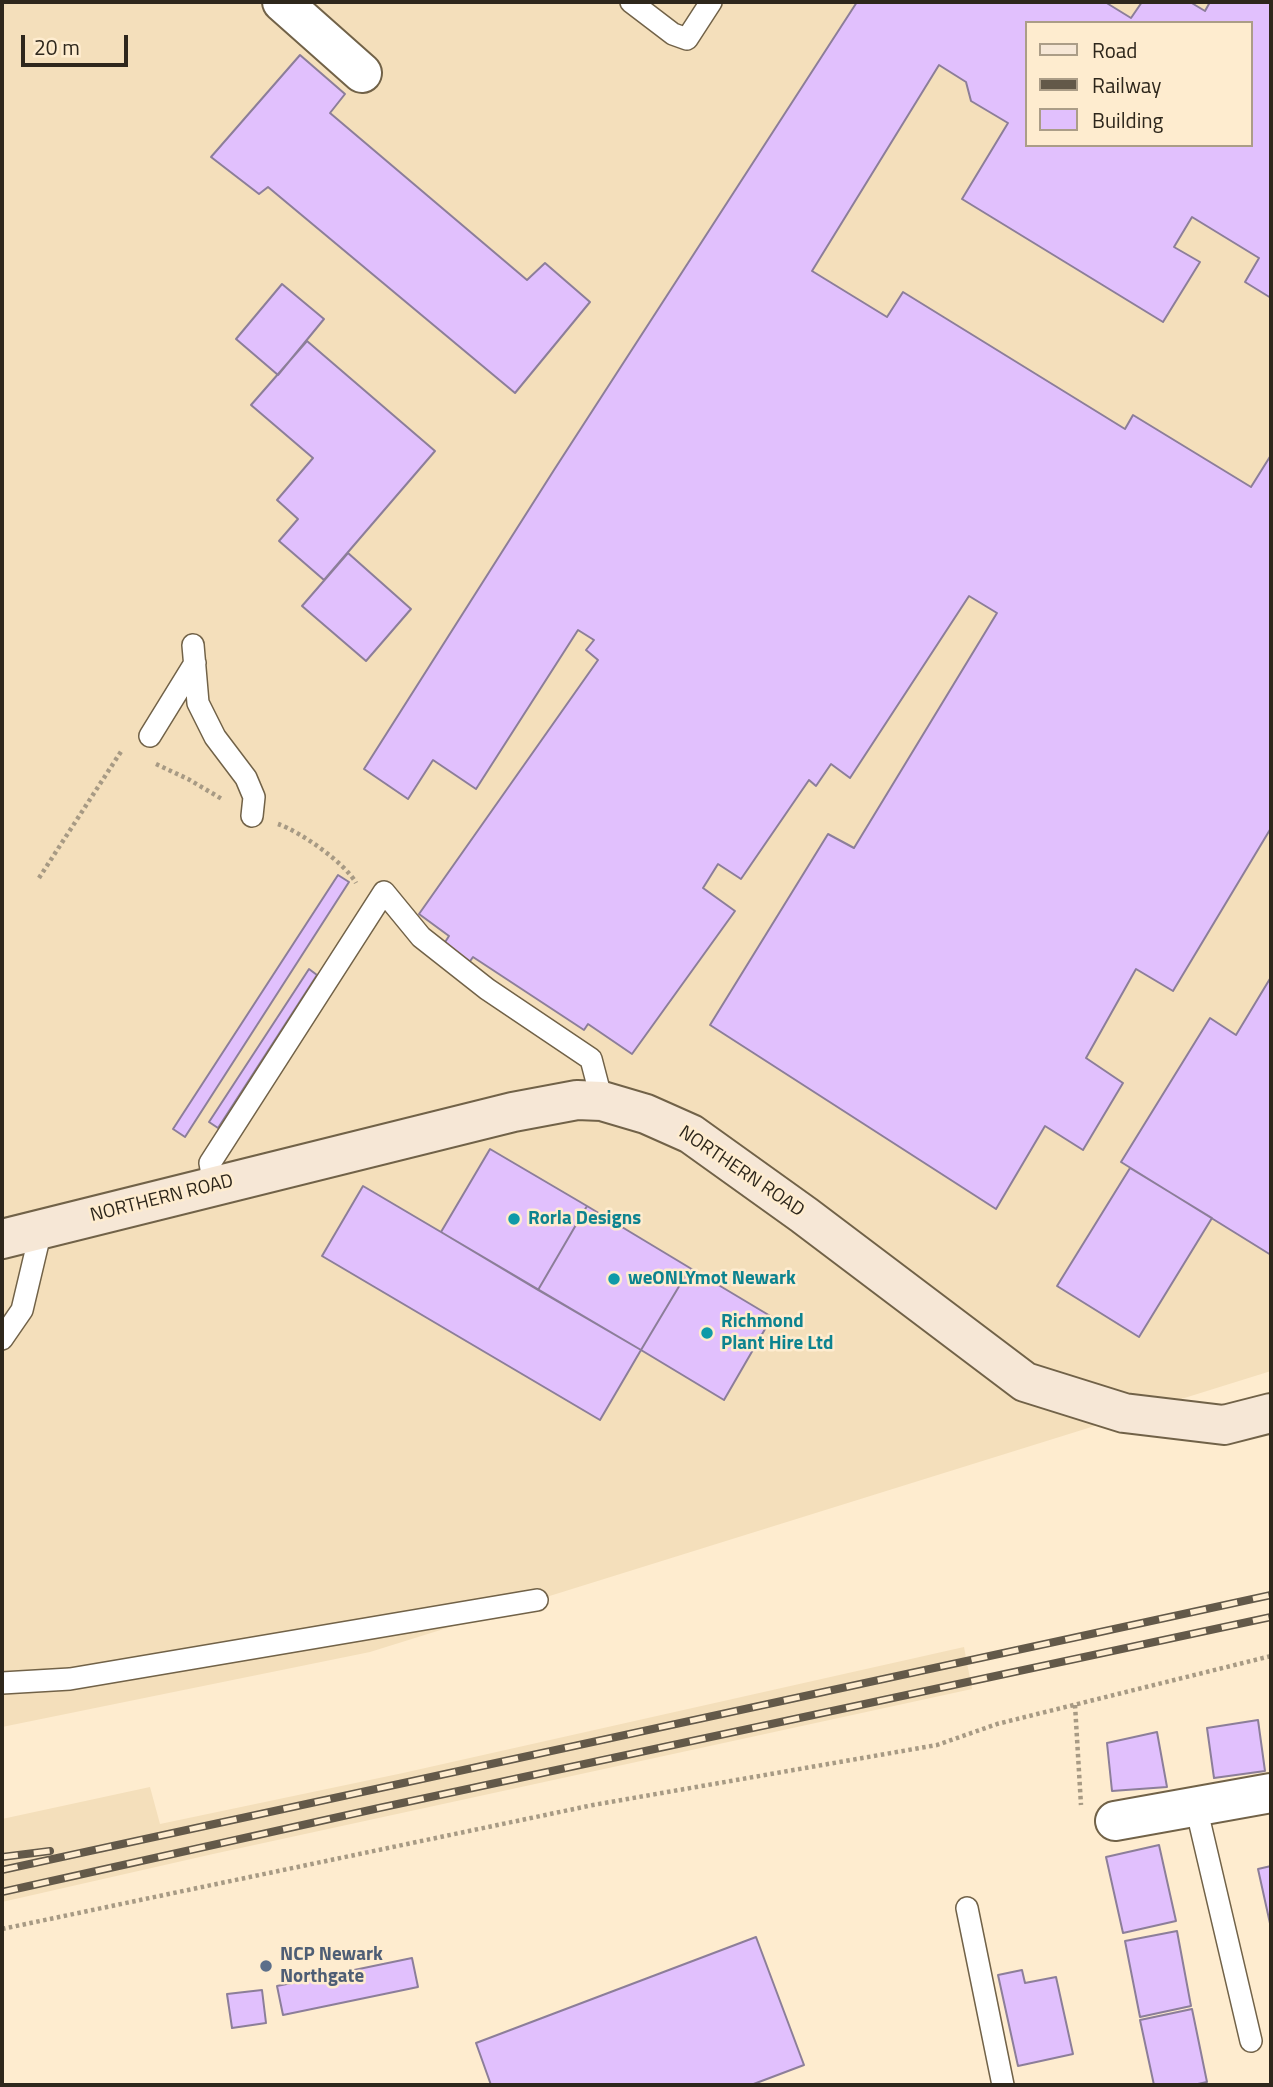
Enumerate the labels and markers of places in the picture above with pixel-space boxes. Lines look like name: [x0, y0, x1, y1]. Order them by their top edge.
place label: Rorla Designs: [528, 1208, 641, 1230]
marker: Rorla Designs: [506, 1211, 522, 1227]
place label: weONLYmot Newark: [628, 1268, 796, 1290]
marker: weONLYmot Newark: [606, 1271, 622, 1287]
place label: Richmond Plant Hire Ltd: [721, 1311, 833, 1355]
marker: Richmond Plant Hire Ltd: [699, 1325, 715, 1341]
place label: NCP Newark Northgate: [280, 1944, 383, 1988]
marker: NCP Newark Northgate: [258, 1958, 274, 1974]

